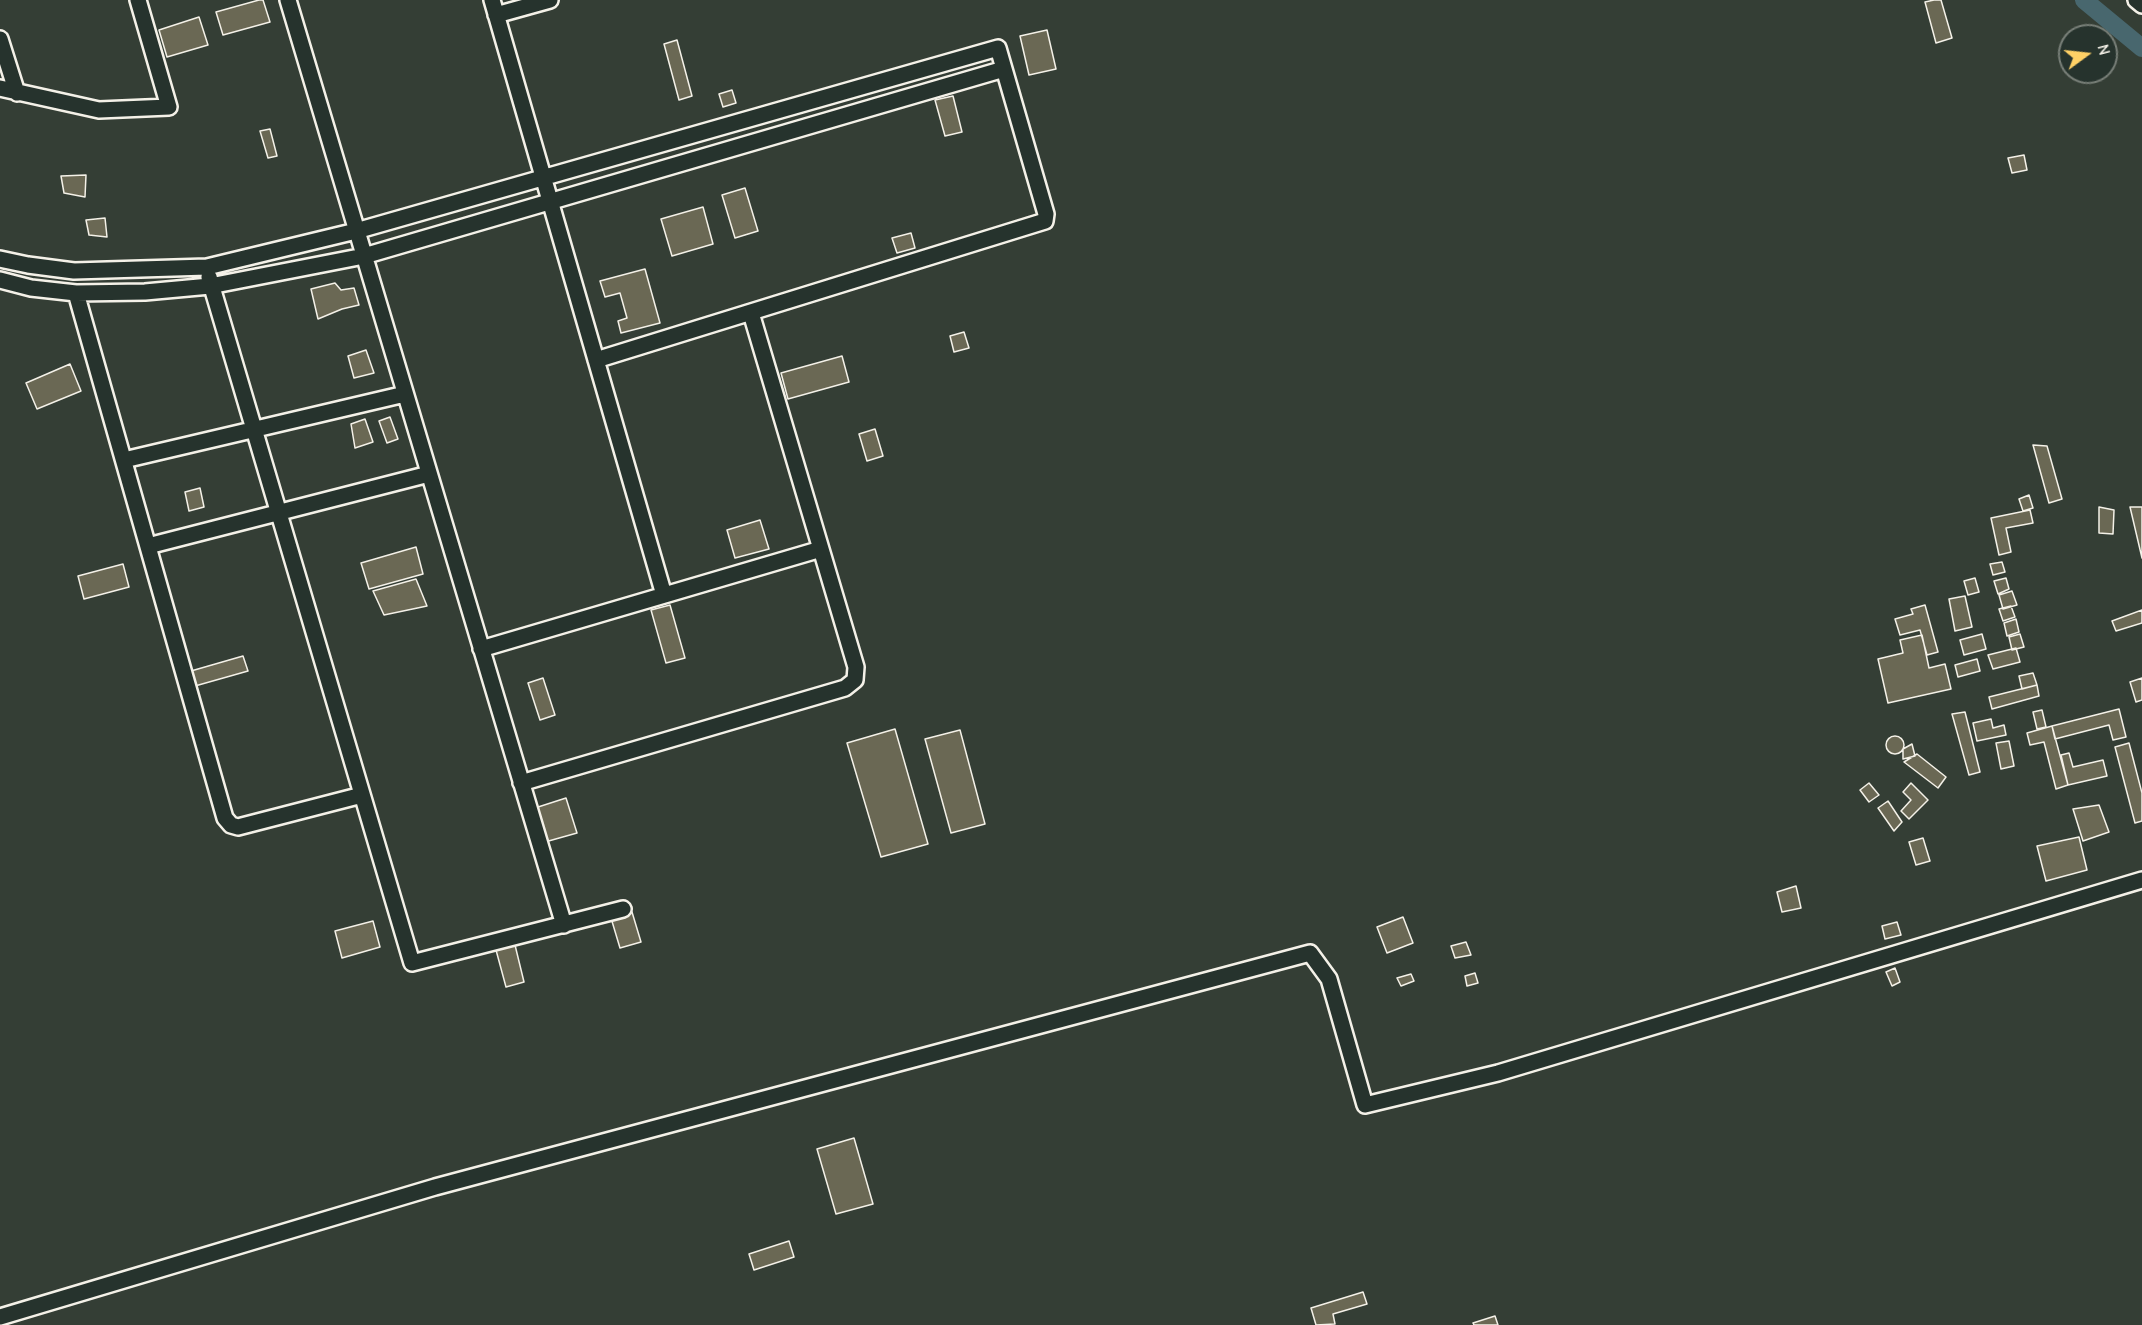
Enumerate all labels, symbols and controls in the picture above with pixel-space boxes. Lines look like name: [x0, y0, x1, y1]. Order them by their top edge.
north arrow: [2058, 24, 2118, 84]
text: N: [2093, 42, 2113, 57]

